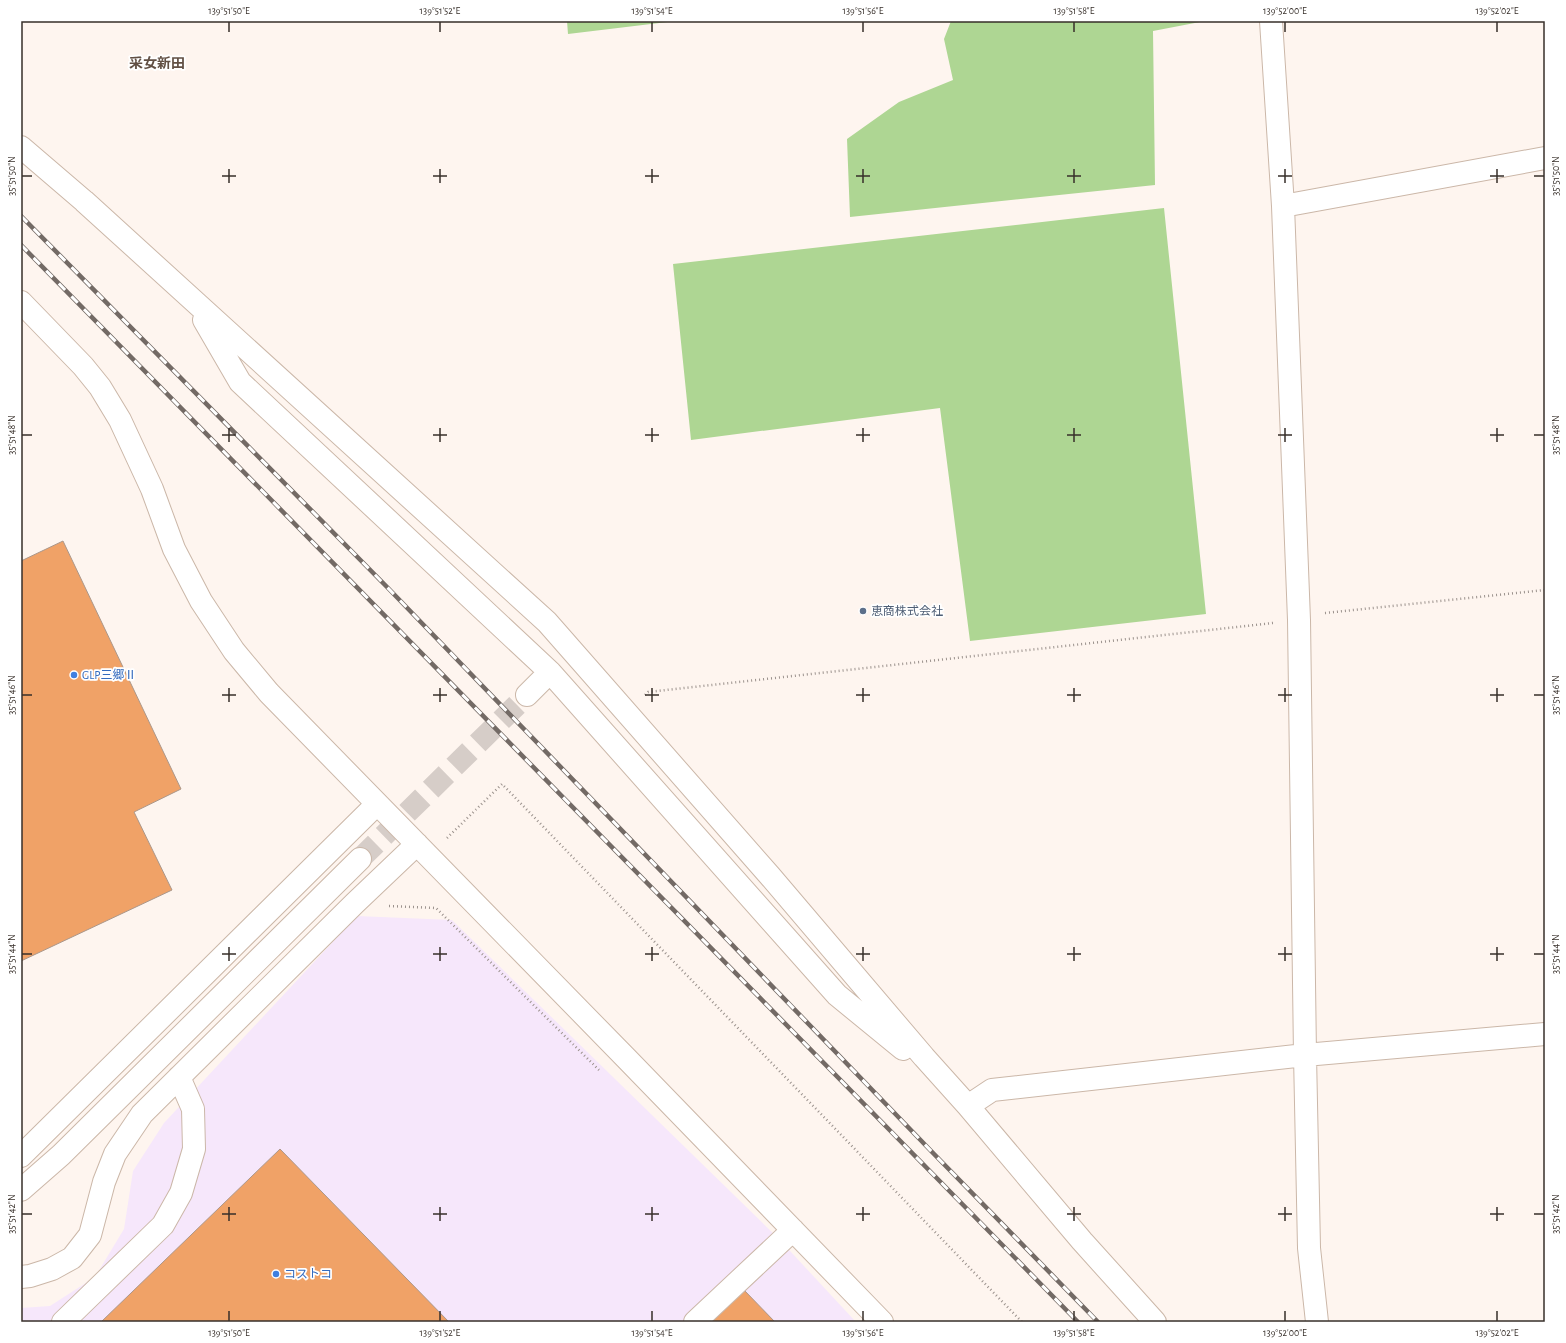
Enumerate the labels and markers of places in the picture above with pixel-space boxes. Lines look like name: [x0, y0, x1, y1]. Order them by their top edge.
place label: 恵商株式会社: [871, 605, 943, 617]
marker: 恵商株式会社: [858, 606, 868, 616]
place label: GLP三郷Ⅱ: [82, 668, 136, 681]
marker: GLP三郷Ⅱ: [69, 670, 79, 680]
place label: コストコ: [284, 1268, 332, 1280]
marker: コストコ: [271, 1269, 281, 1279]

